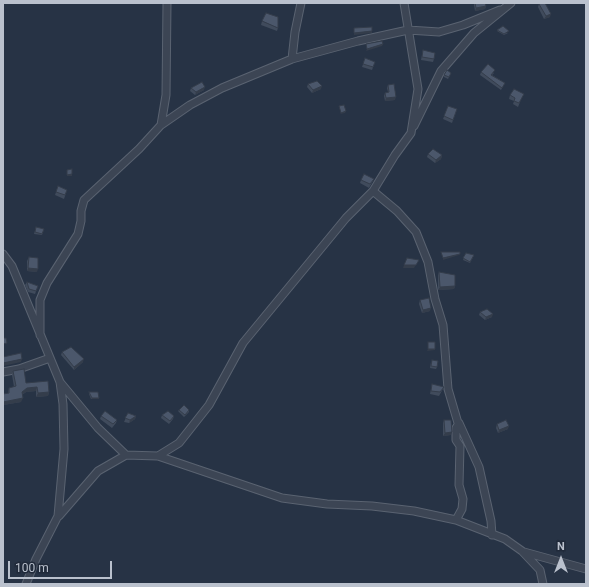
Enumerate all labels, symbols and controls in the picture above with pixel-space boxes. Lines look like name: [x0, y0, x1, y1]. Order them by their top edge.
north arrow: [541, 539, 581, 579]
text: N: [557, 540, 565, 553]
scale bar: [10, 553, 114, 579]
text: 100 m: [15, 561, 49, 575]

